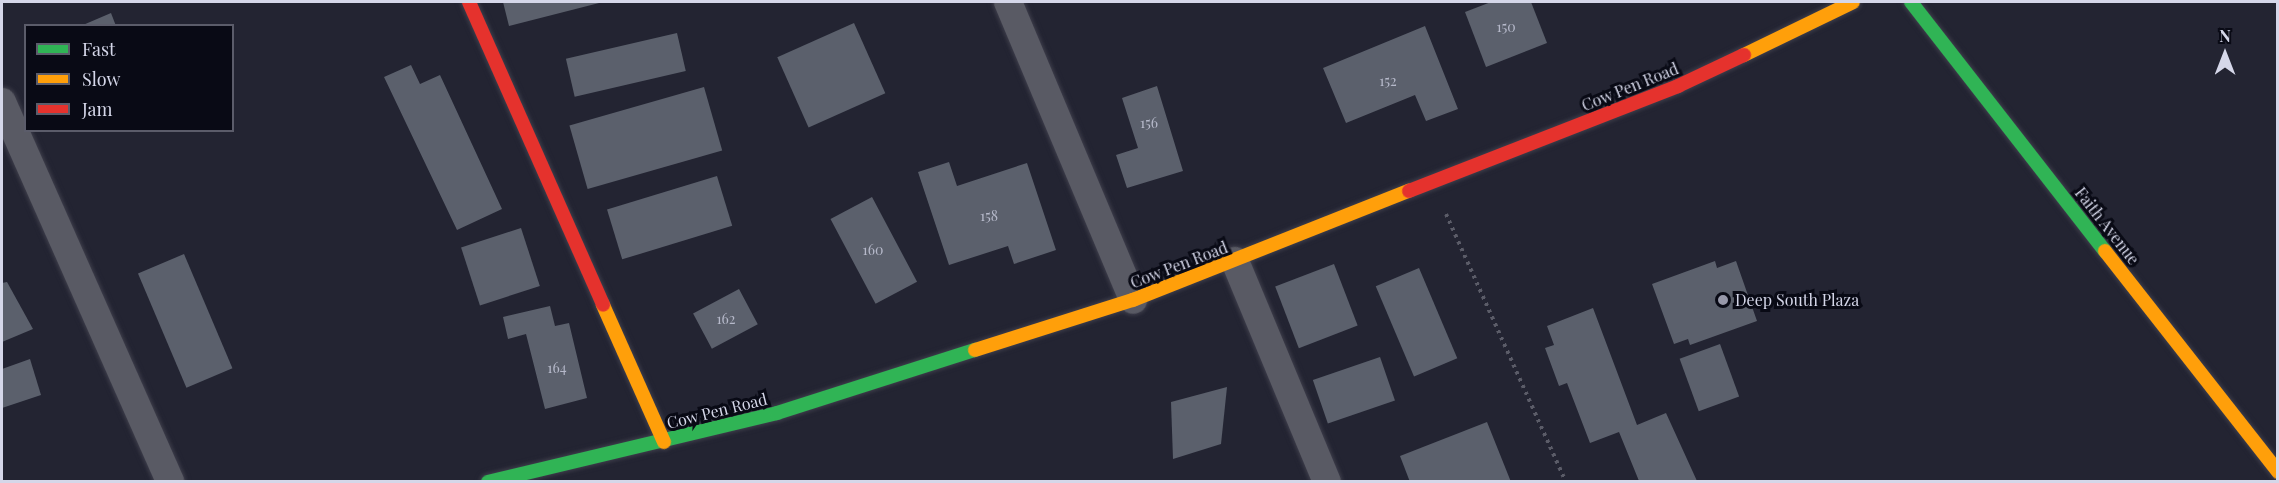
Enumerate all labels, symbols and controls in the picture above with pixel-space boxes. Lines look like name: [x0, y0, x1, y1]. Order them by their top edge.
house number: 150: [1496, 19, 1516, 35]
legend: [24, 24, 234, 132]
north arrow: [2195, 24, 2255, 84]
text: N: [2219, 25, 2231, 46]
text: Fast: [82, 37, 115, 61]
street label: Cow Pen Road: [1579, 59, 1681, 115]
text: Slow: [82, 67, 120, 91]
house number: 152: [1379, 73, 1397, 89]
text: Jam: [82, 97, 112, 121]
house number: 156: [1140, 115, 1158, 131]
street label: Faith Avenue: [2071, 183, 2143, 269]
house number: 158: [980, 208, 998, 224]
street label: Cow Pen Road: [1127, 238, 1231, 292]
house number: 160: [863, 242, 883, 258]
place label: Deep South Plaza: [1735, 290, 1859, 310]
marker: Deep South Plaza: [1716, 293, 1730, 307]
house number: 162: [716, 311, 736, 327]
house number: 164: [547, 360, 567, 376]
street label: Cow Pen Road: [665, 389, 769, 433]

